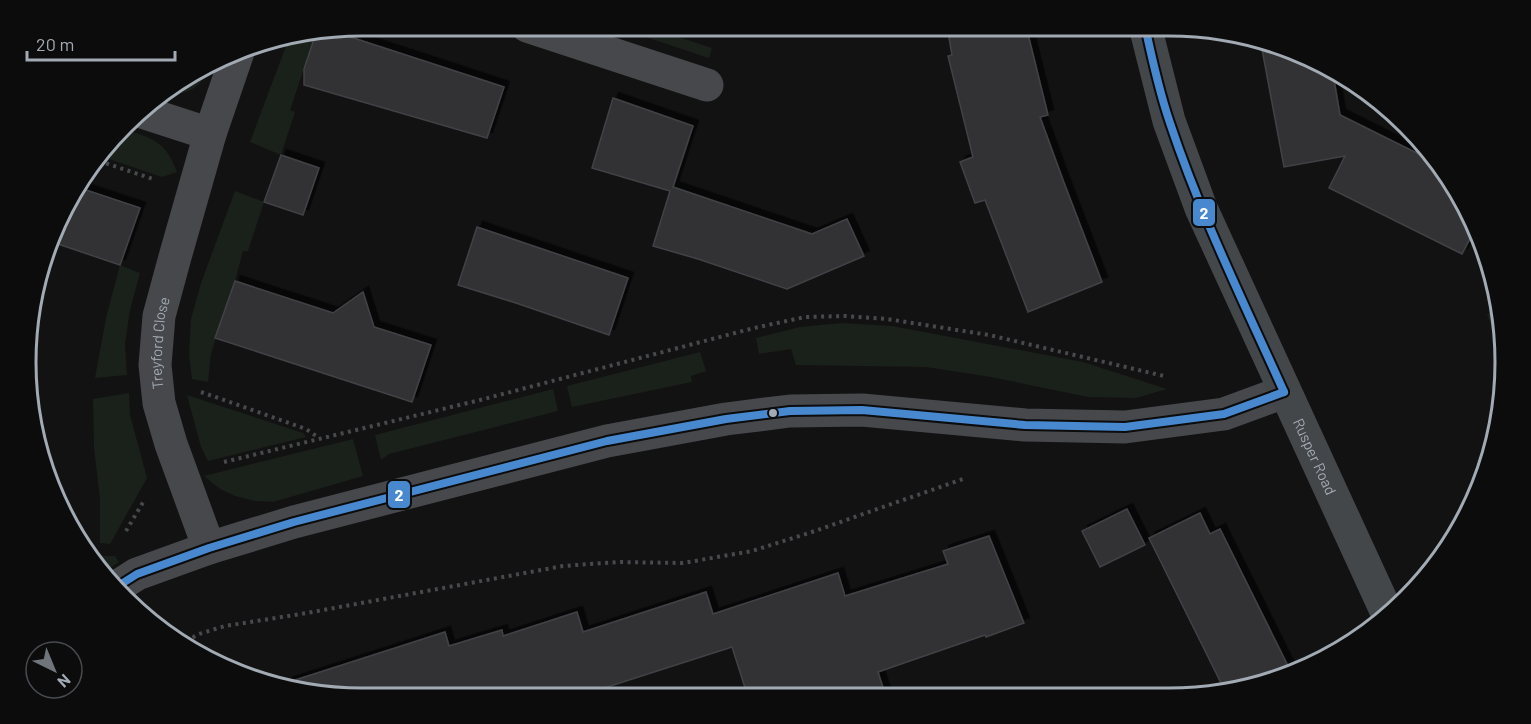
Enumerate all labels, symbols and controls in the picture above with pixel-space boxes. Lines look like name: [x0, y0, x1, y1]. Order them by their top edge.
scale bar: [27, 24, 176, 62]
text: 20 m: [36, 33, 74, 55]
line badge: 2: [1192, 198, 1216, 227]
text: 2: [1200, 203, 1209, 222]
street label: Treyford Close: [146, 295, 173, 390]
unlabelled marker: [767, 407, 779, 419]
street label: Rusper Road: [1290, 415, 1340, 498]
line badge: 2: [387, 480, 411, 509]
text: 2: [395, 485, 404, 504]
north arrow: [24, 640, 84, 700]
text: N: [54, 671, 75, 692]

